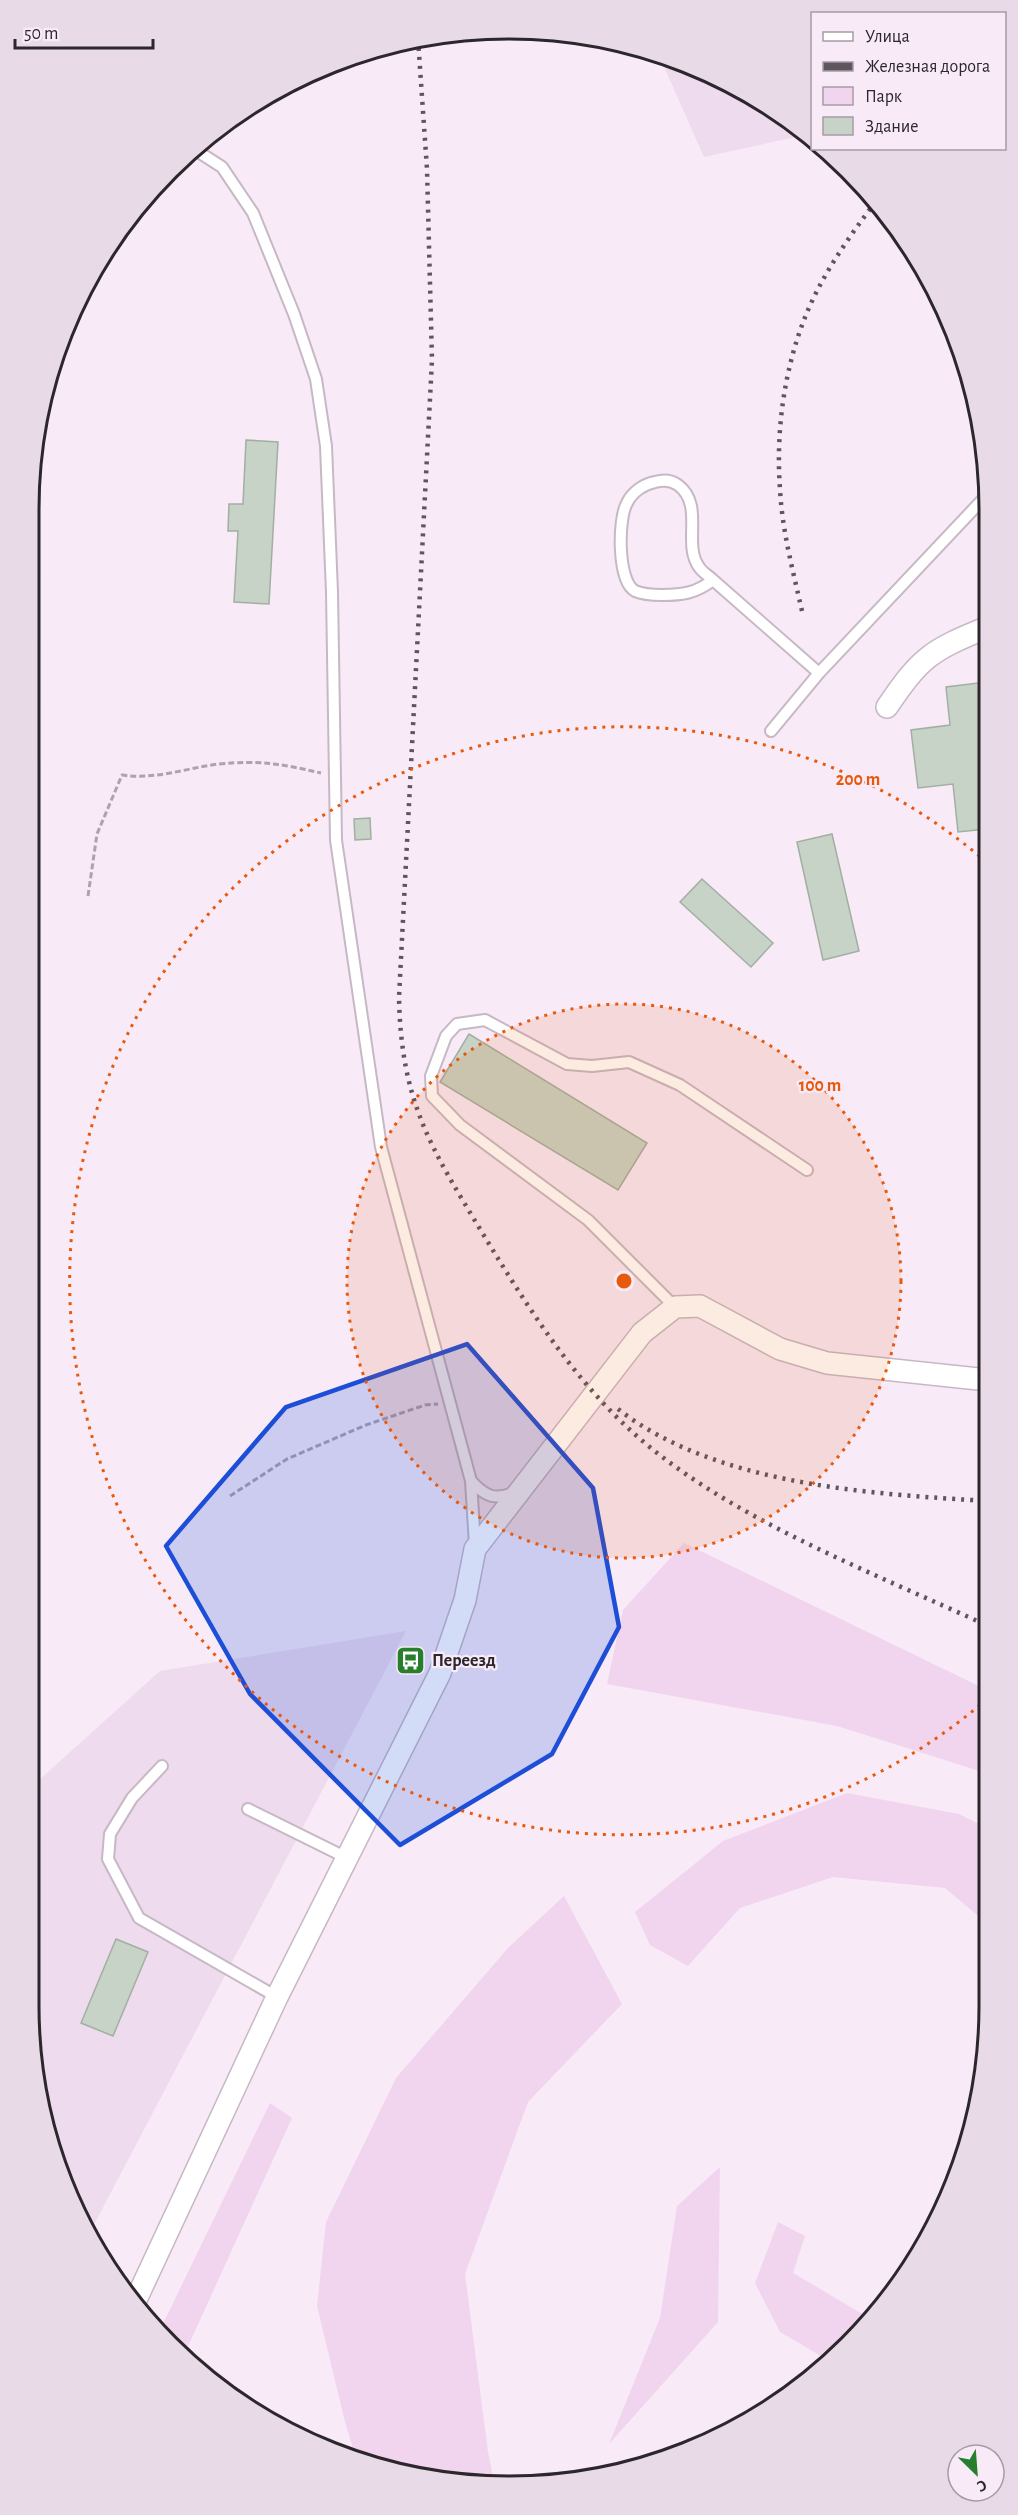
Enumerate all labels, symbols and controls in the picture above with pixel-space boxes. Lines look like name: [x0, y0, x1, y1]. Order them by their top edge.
scale bar: [15, 12, 153, 50]
legend: [811, 12, 1006, 150]
text: 50 m: [24, 25, 58, 43]
text: Улица: [865, 28, 910, 46]
text: Железная дорога: [865, 58, 990, 76]
text: Парк: [865, 88, 903, 106]
text: Здание: [865, 118, 919, 136]
text: 200 m: [836, 771, 880, 789]
text: 100 m: [799, 1077, 841, 1095]
centre of rings: [614, 1271, 634, 1291]
bus stop icon: Переезд: [395, 1645, 427, 1677]
place label: Переезд: [432, 1652, 496, 1670]
north arrow: [946, 2443, 1006, 2503]
text: С: [974, 2477, 989, 2495]

